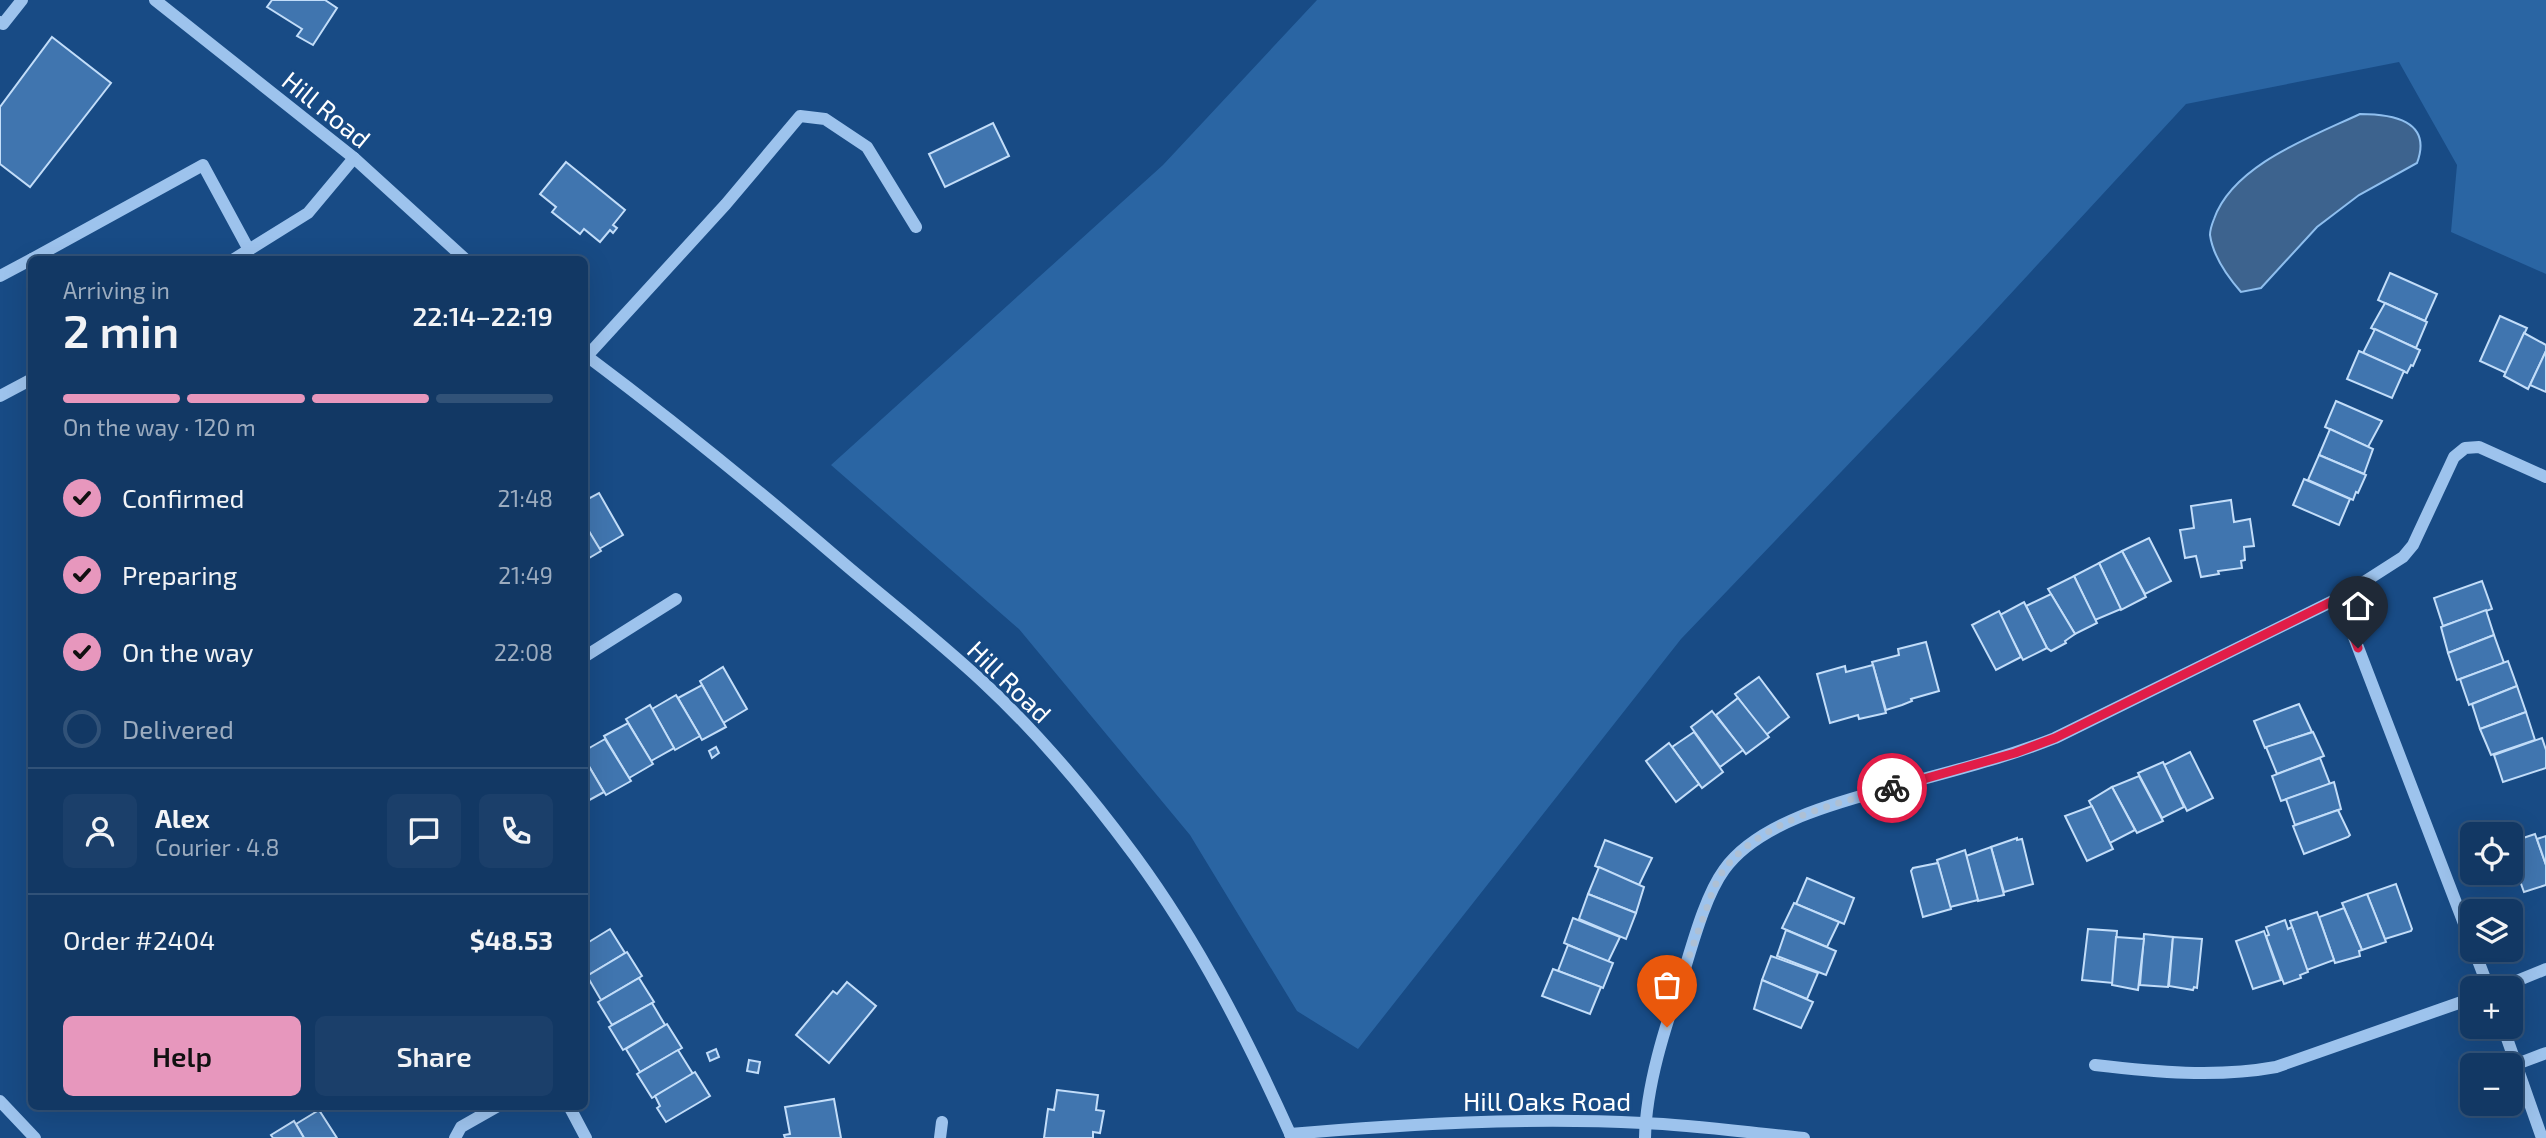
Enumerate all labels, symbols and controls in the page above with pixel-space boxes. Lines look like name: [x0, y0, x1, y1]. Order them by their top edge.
street label: Hill Road: [277, 64, 377, 154]
text: Arriving in: [63, 276, 170, 304]
text: 22:14–22:19: [412, 300, 553, 331]
text: 2 min: [63, 302, 179, 357]
text: On the way · 120 m: [63, 413, 256, 441]
icon: check: [63, 479, 101, 517]
text: Confirmed: [122, 482, 245, 513]
text: 21:48: [497, 484, 553, 512]
icon: check: [63, 556, 101, 594]
text: Preparing: [122, 559, 237, 590]
text: 21:49: [498, 561, 553, 589]
pin: [2328, 576, 2388, 648]
icon: home: [2339, 587, 2377, 625]
icon: check: [63, 633, 101, 671]
street label: Hill Road: [962, 634, 1058, 728]
text: On the way: [122, 636, 253, 667]
text: 22:08: [494, 638, 553, 666]
text: Delivered: [122, 713, 234, 744]
courier: [1857, 753, 1927, 823]
icon: bike: [1873, 769, 1911, 807]
button: person: [63, 794, 137, 868]
button: chat: [387, 794, 461, 868]
button: phone: [479, 794, 553, 868]
text: Alex: [155, 802, 210, 833]
map controls: [2460, 822, 2523, 1116]
button: locate: [2460, 822, 2523, 885]
text: Courier · 4.8: [155, 833, 279, 861]
button: layers: [2460, 899, 2523, 962]
text: Order #2404: [63, 924, 215, 955]
text: $48.53: [470, 924, 553, 955]
pin: [1637, 955, 1697, 1027]
icon: bag: [1648, 966, 1686, 1004]
button: +: [2460, 976, 2523, 1039]
button: Help: [63, 1016, 301, 1096]
button: Share: [315, 1016, 553, 1096]
button: −: [2460, 1053, 2523, 1116]
street label: Hill Oaks Road: [1463, 1085, 1631, 1116]

